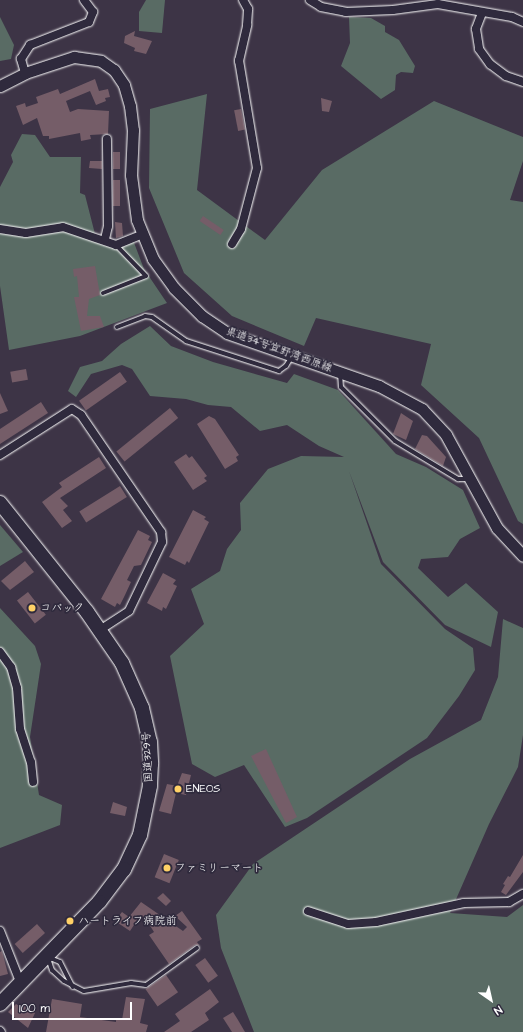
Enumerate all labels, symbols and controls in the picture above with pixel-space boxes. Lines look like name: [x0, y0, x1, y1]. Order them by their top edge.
street label: 県道34号宜野湾西原線: [224, 325, 334, 375]
place label: コバック: [40, 601, 84, 615]
marker: コバック: [27, 603, 37, 613]
street label: 国道329号: [140, 731, 156, 783]
place label: ENEOS: [186, 782, 220, 796]
marker: ENEOS: [173, 784, 183, 794]
place label: ファミリーマート: [175, 861, 263, 875]
marker: ファミリーマート: [162, 863, 172, 873]
place label: ハートライフ病院前: [78, 914, 177, 928]
marker: ハートライフ病院前: [65, 916, 75, 926]
north arrow: [471, 980, 511, 1020]
scale bar: [14, 994, 134, 1020]
text: 100 m: [19, 1000, 50, 1017]
text: N: [491, 1002, 505, 1019]

